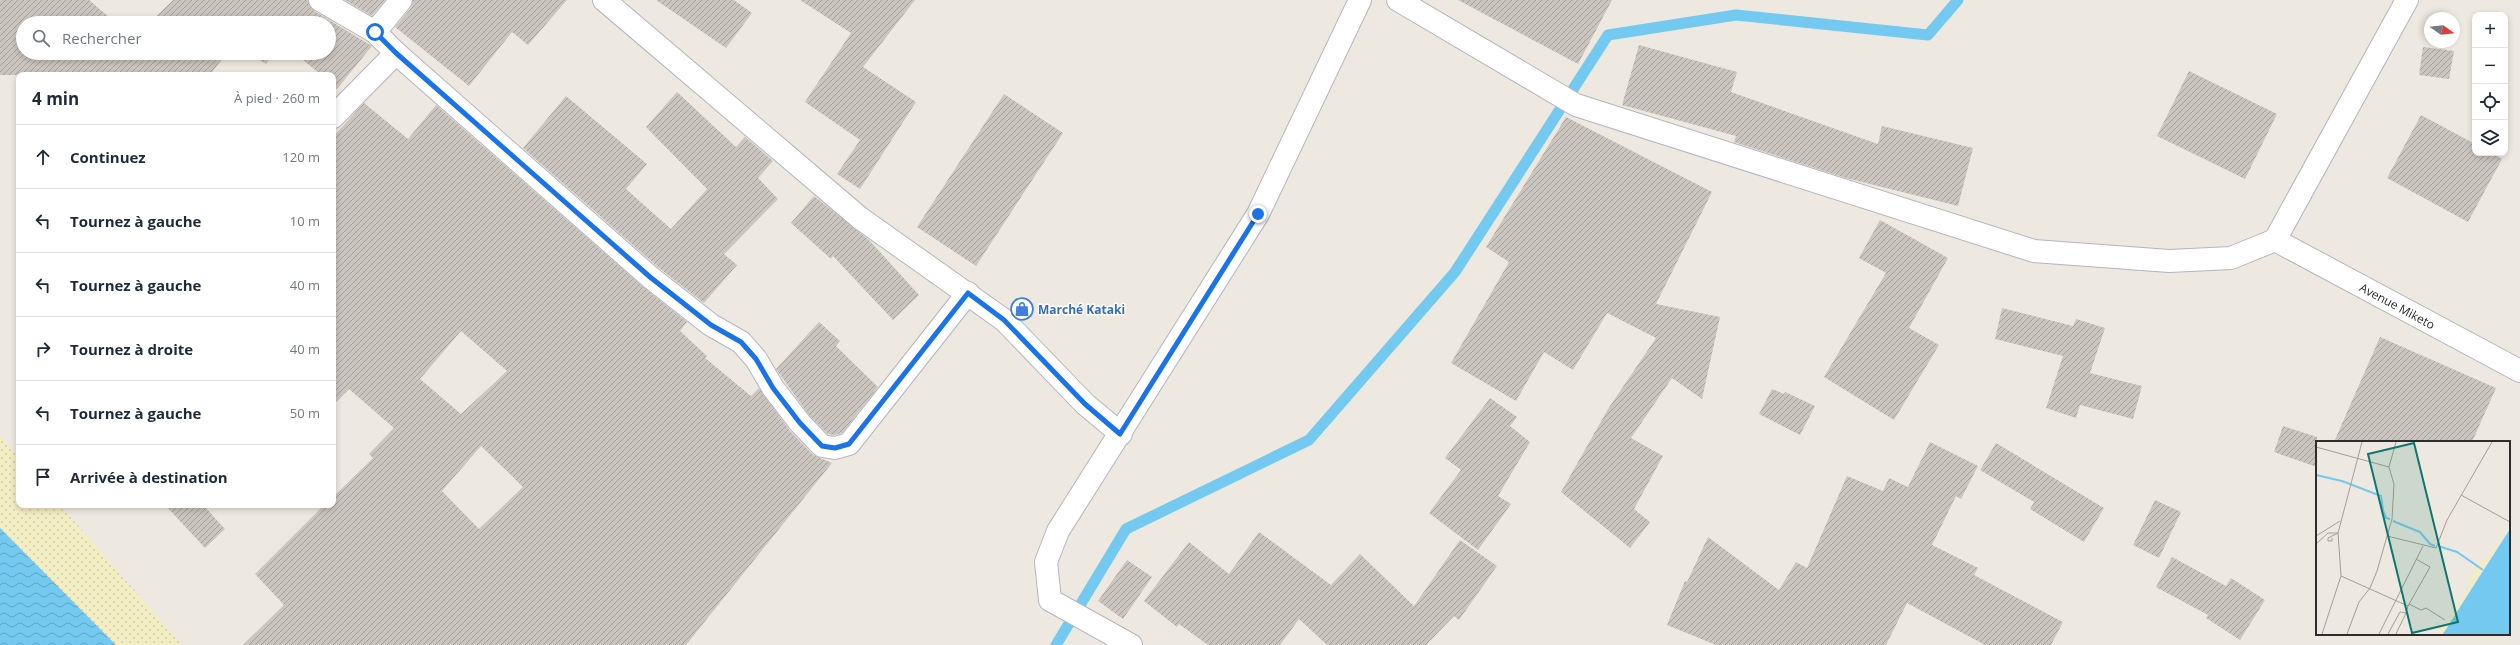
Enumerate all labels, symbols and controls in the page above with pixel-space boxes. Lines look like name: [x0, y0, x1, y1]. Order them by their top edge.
north arrow: [2424, 12, 2460, 48]
map controls: [2472, 12, 2508, 156]
button: +: [2472, 12, 2508, 48]
search box: [16, 16, 336, 60]
route start: [366, 23, 384, 41]
icon: search: [30, 27, 52, 49]
text: Rechercher: [62, 28, 142, 48]
button: −: [2472, 48, 2508, 84]
button: locate: [2472, 84, 2508, 120]
text: 4 min: [32, 87, 79, 110]
text: À pied · 260 m: [234, 89, 320, 107]
button: layers: [2472, 120, 2508, 156]
icon: ahead: [32, 146, 54, 168]
text: Continuez: [70, 147, 146, 167]
text: 120 m: [282, 148, 320, 166]
route end: [1249, 205, 1267, 223]
icon: left: [32, 210, 54, 232]
text: Tournez à gauche: [70, 211, 201, 231]
text: 10 m: [290, 212, 320, 230]
icon: left: [32, 274, 54, 296]
text: Tournez à gauche: [70, 275, 201, 295]
text: 40 m: [290, 276, 320, 294]
street label: Avenue Miketo: [2357, 278, 2438, 333]
shop icon: Marché Kataki: [1009, 296, 1035, 322]
place label: Marché Kataki: [1038, 301, 1125, 318]
icon: right: [32, 338, 54, 360]
text: Tournez à droite: [70, 339, 193, 359]
text: 40 m: [290, 340, 320, 358]
icon: left: [32, 402, 54, 424]
text: Tournez à gauche: [70, 403, 201, 423]
text: 50 m: [290, 404, 320, 422]
inset map: [2316, 441, 2510, 635]
icon: arrive: [32, 466, 54, 488]
text: Arrivée à destination: [70, 467, 228, 487]

